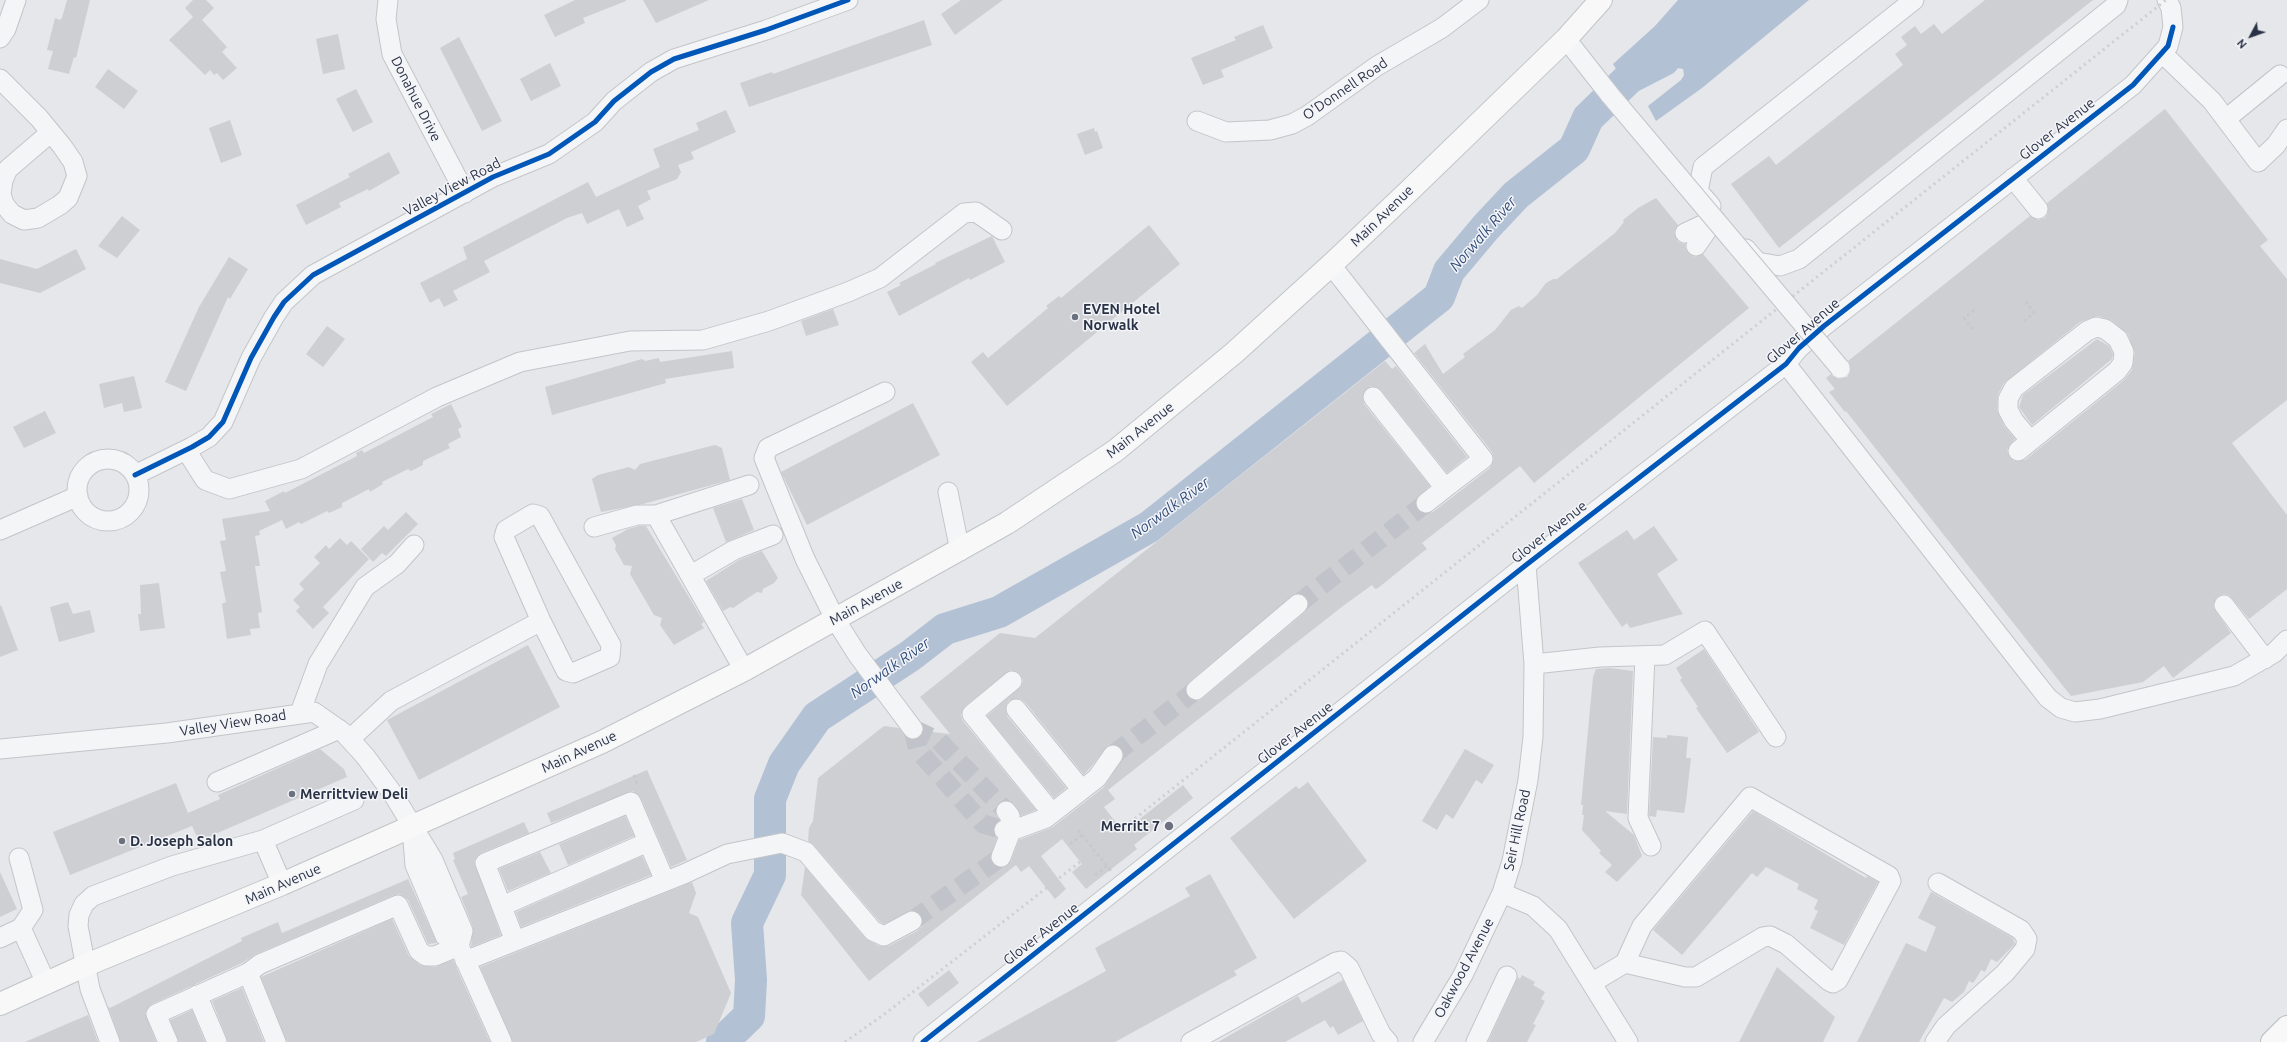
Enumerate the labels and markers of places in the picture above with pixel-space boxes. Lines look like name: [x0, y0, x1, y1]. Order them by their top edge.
place label: EVEN Hotel Norwalk: [1083, 301, 1160, 334]
marker: EVEN Hotel Norwalk: [1070, 312, 1080, 322]
place label: Merrittview Deli: [300, 786, 408, 802]
marker: Merrittview Deli: [287, 789, 297, 799]
place label: Merritt 7: [1101, 818, 1160, 834]
marker: Merritt 7: [1163, 820, 1175, 832]
place label: D. Joseph Salon: [130, 833, 233, 849]
marker: D. Joseph Salon: [117, 836, 127, 846]

